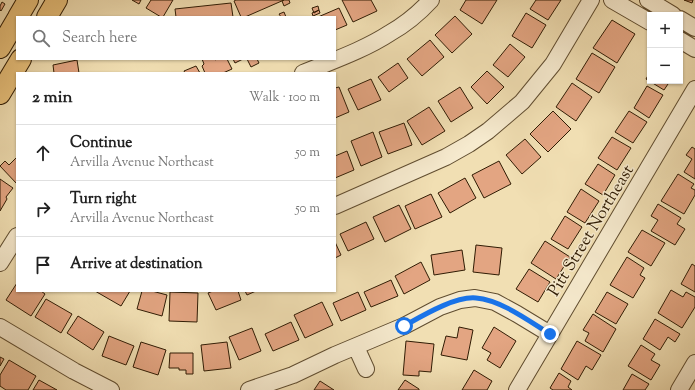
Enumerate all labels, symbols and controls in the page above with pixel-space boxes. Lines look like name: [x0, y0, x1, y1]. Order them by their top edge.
map controls: [647, 12, 683, 84]
button: +: [647, 12, 683, 48]
search box: [16, 16, 336, 60]
icon: search: [30, 27, 52, 49]
text: Search here: [62, 28, 137, 49]
button: −: [647, 48, 683, 84]
text: 2 min: [32, 86, 73, 110]
text: Walk · 100 m: [249, 89, 320, 107]
text: Continue: [70, 133, 132, 154]
icon: ahead: [32, 142, 54, 164]
text: 50 m: [295, 144, 320, 162]
text: Arvilla Avenue Northeast: [70, 154, 214, 172]
street label: Pitt Street Northeast: [543, 161, 641, 301]
text: Turn right: [70, 189, 136, 210]
icon: right: [32, 198, 54, 220]
text: 50 m: [295, 200, 320, 218]
text: Arvilla Avenue Northeast: [70, 210, 214, 228]
icon: arrive: [32, 254, 54, 276]
text: Arrive at destination: [70, 254, 203, 275]
route start: [395, 317, 413, 335]
route end: [541, 325, 559, 343]

